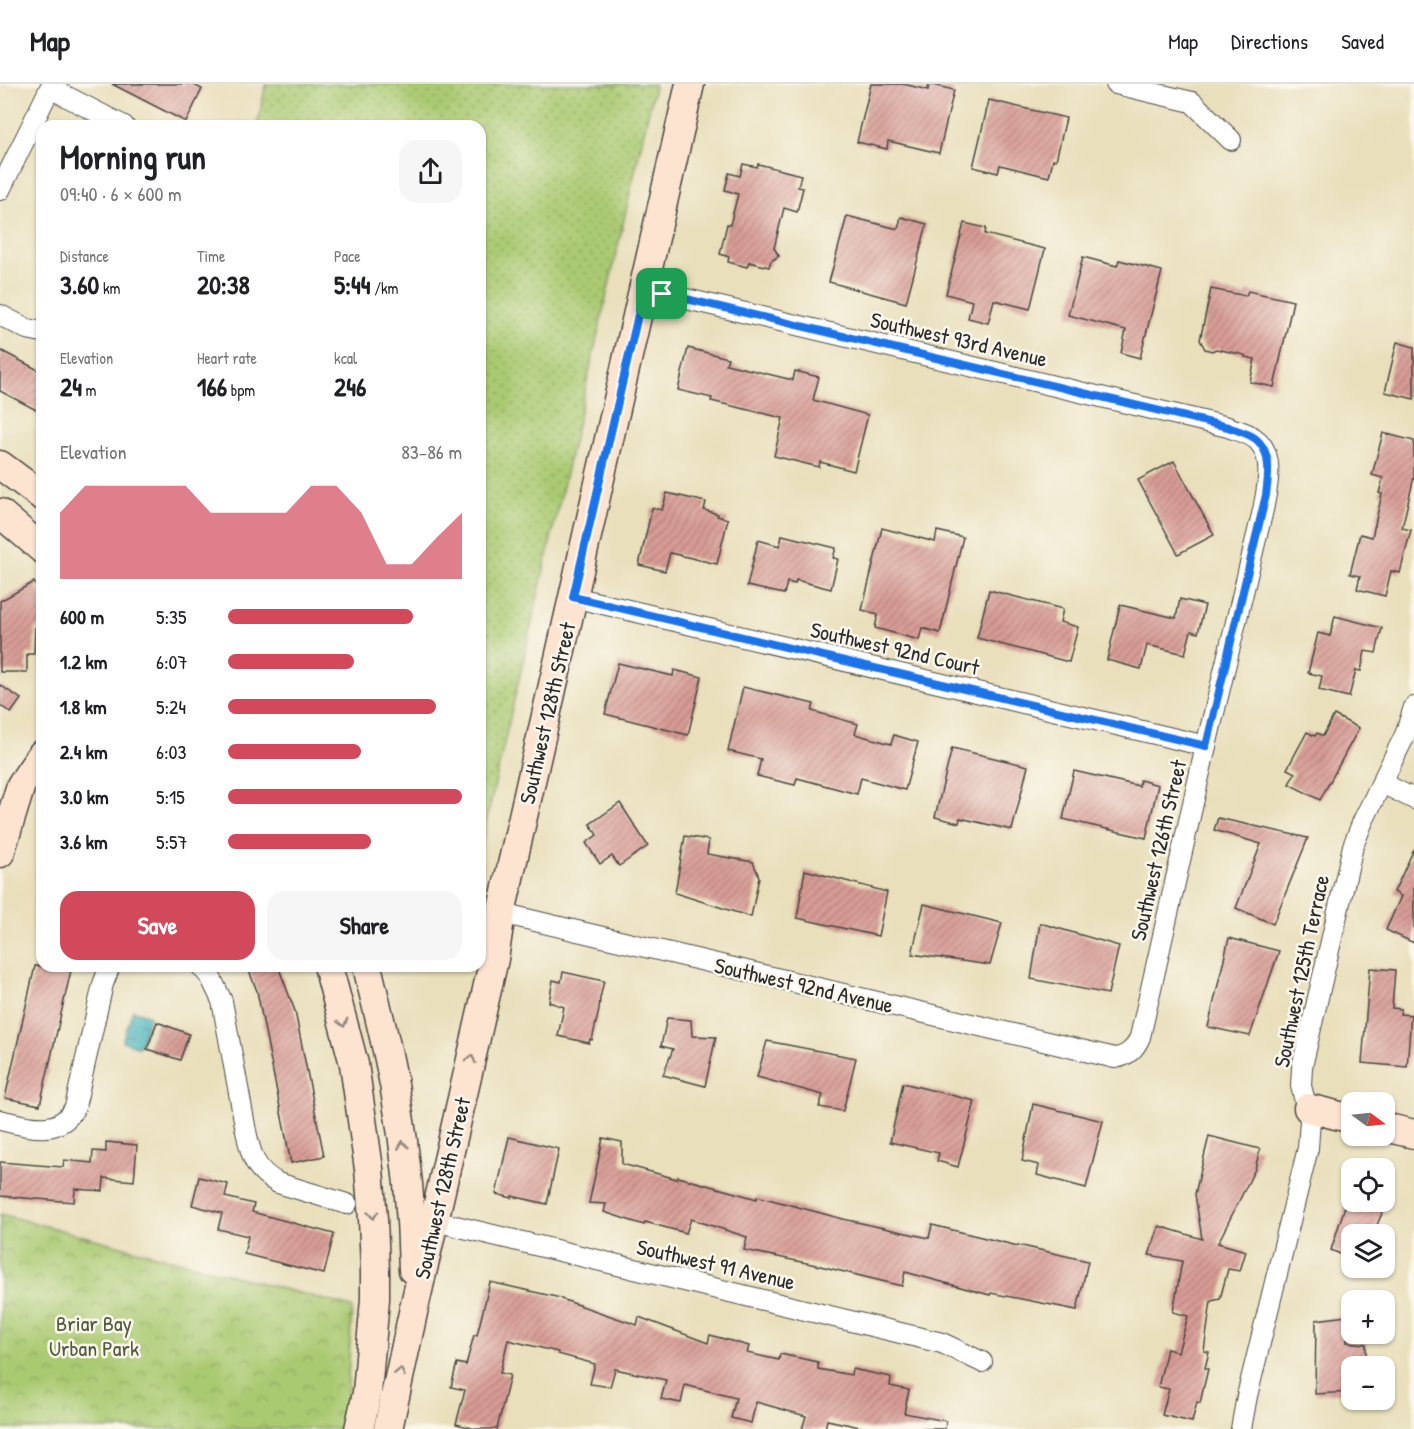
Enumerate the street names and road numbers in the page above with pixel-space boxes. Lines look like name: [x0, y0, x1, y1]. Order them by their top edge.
street label: Southwest 93rd Avenue: [868, 304, 1051, 374]
street label: Southwest 92nd Court: [808, 614, 983, 682]
street label: Southwest 128th Street: [512, 619, 583, 807]
street label: Southwest 126th Street: [1123, 756, 1193, 943]
street label: Southwest 125th Terrace: [1266, 872, 1336, 1070]
street label: Southwest 92nd Avenue: [712, 950, 896, 1020]
street label: Southwest 128th Street: [407, 1094, 478, 1282]
street label: Southwest 91 Avenue: [634, 1231, 798, 1297]

